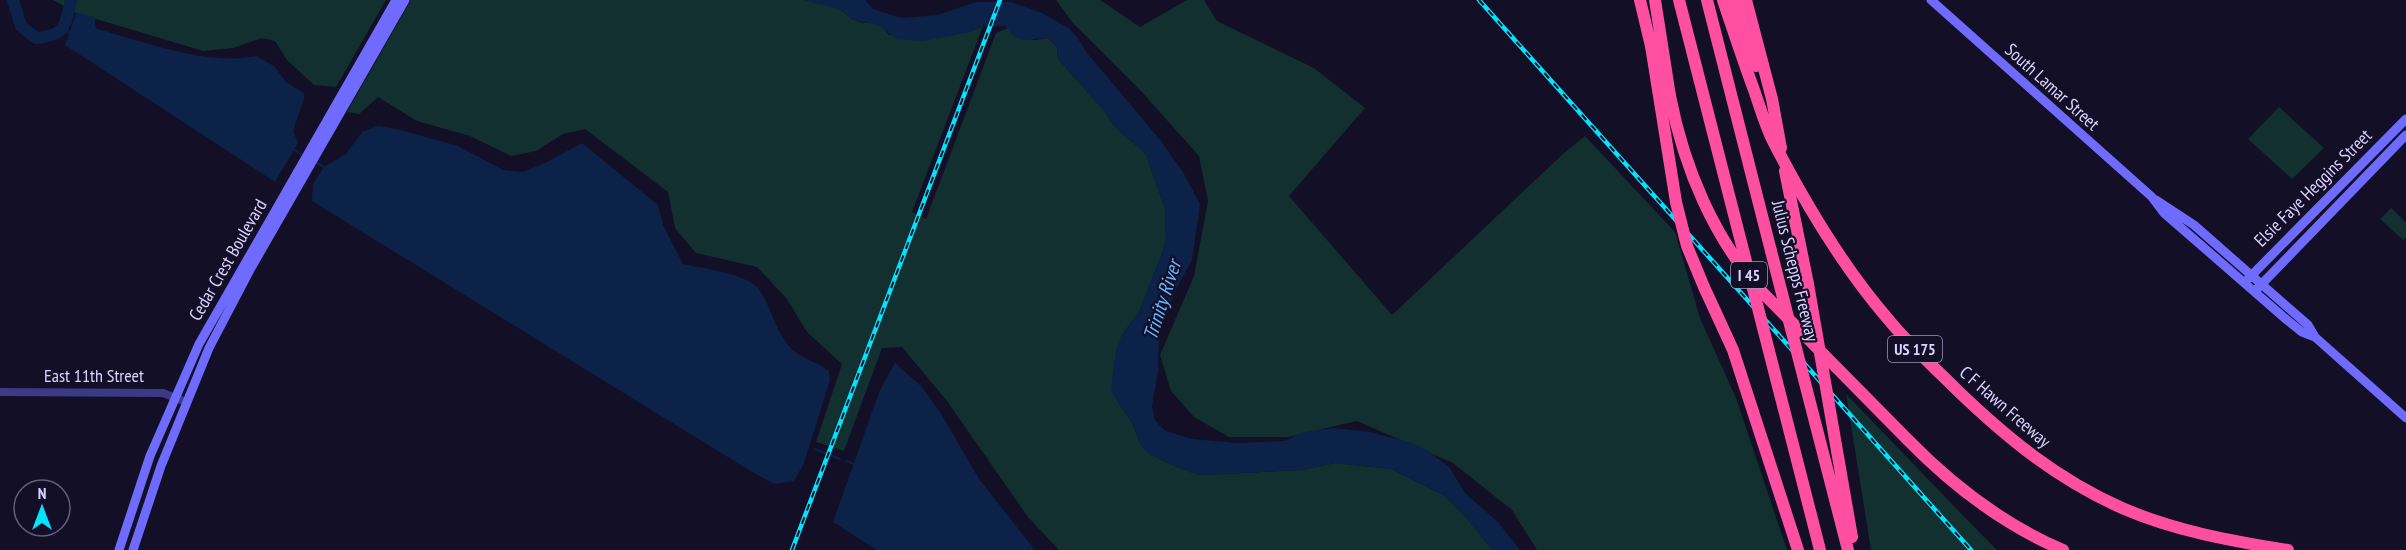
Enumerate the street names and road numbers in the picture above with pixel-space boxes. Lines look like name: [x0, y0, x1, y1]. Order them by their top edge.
street label: South Lamar Street: [2000, 38, 2104, 135]
street label: Elsie Faye Heggins Street: [2249, 124, 2376, 251]
street label: Cedar Crest Boulevard: [183, 195, 272, 325]
street label: Julius Schepps Freeway: [1767, 197, 1824, 344]
road number: I 45: [1731, 262, 1767, 288]
road number: US 175: [1888, 336, 1942, 362]
street label: C F Hawn Freeway: [1955, 361, 2056, 453]
street label: East 11th Street: [44, 364, 144, 387]

